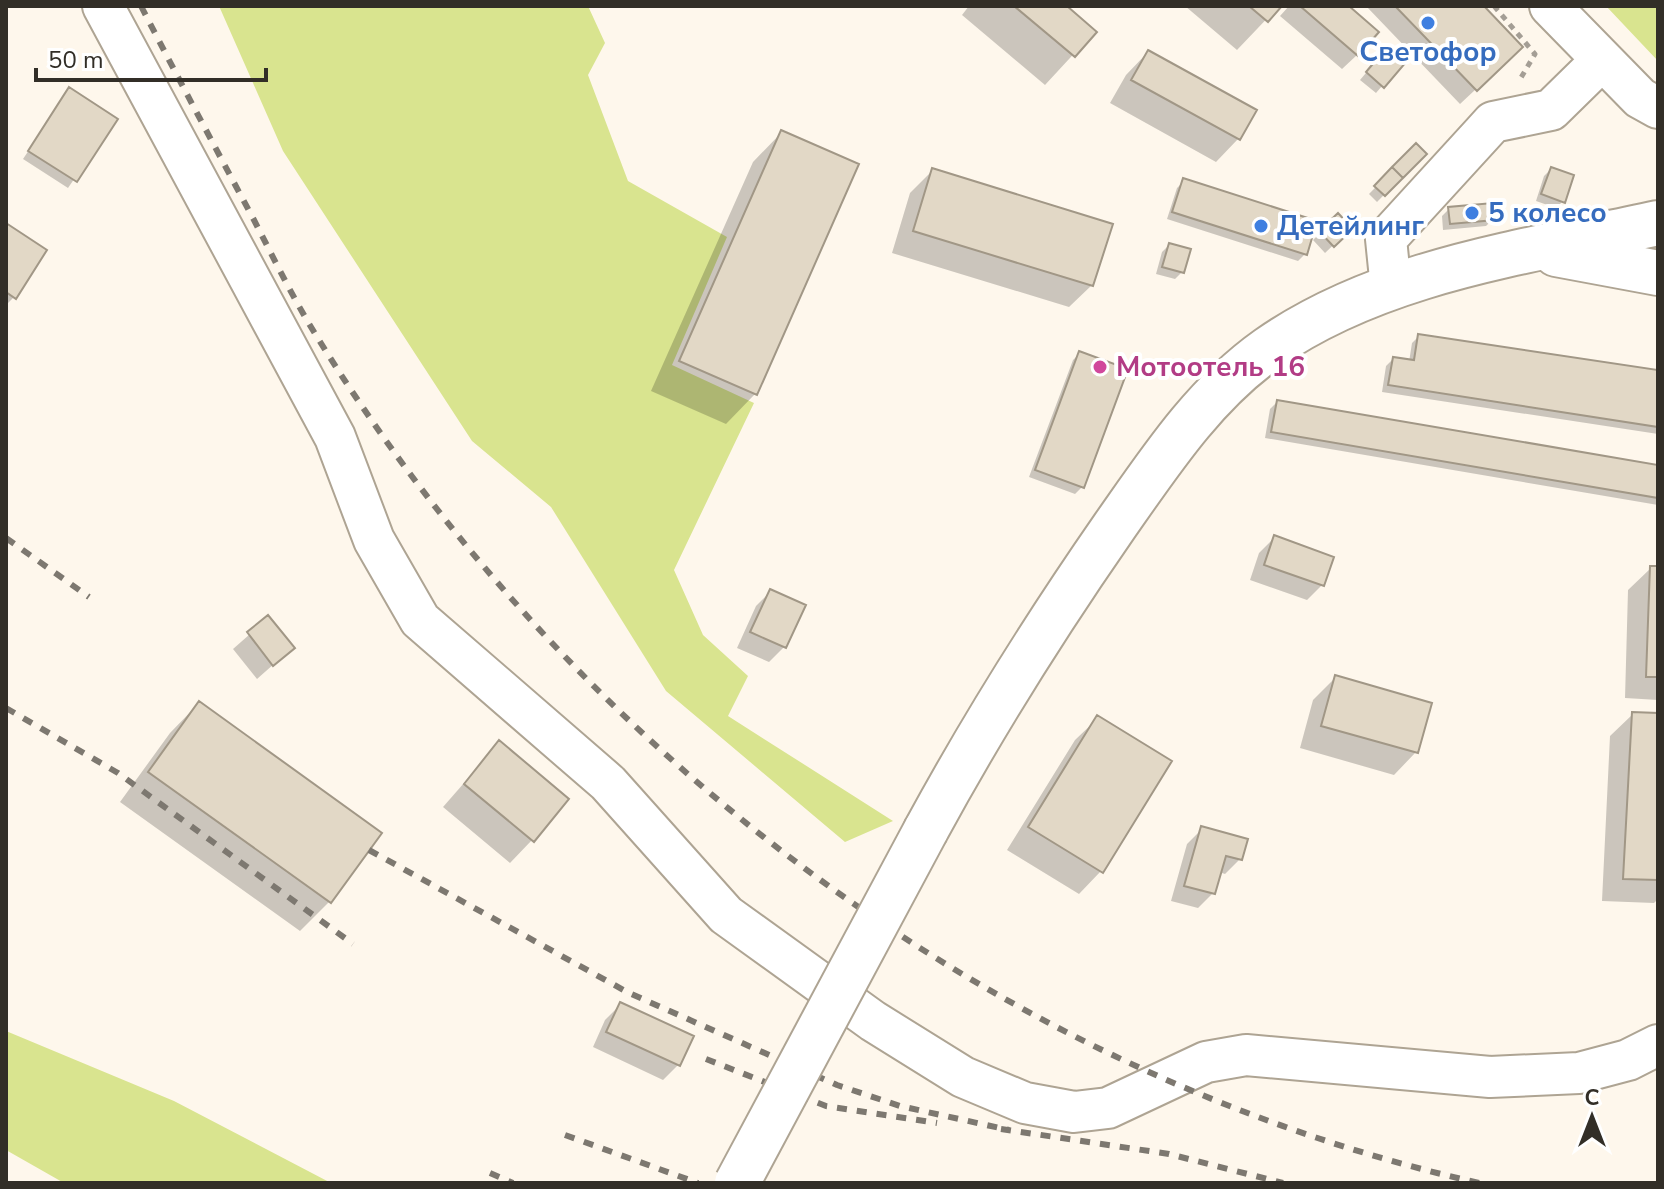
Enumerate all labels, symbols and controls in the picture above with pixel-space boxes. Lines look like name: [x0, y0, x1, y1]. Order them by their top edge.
marker: Светофор: [1419, 14, 1437, 32]
scale bar: [36, 32, 266, 82]
place label: Светофор: [1359, 33, 1497, 71]
text: 50 m: [48, 44, 104, 76]
place label: 5 колесо: [1488, 194, 1607, 232]
marker: 5 колесо: [1463, 204, 1481, 222]
place label: Детейлинг: [1277, 207, 1424, 245]
marker: Детейлинг: [1252, 217, 1270, 235]
place label: Мотоотель 16: [1116, 348, 1305, 386]
marker: Мотоотель 16: [1091, 358, 1109, 376]
north arrow: [1552, 1077, 1632, 1157]
text: С: [1585, 1083, 1600, 1113]

